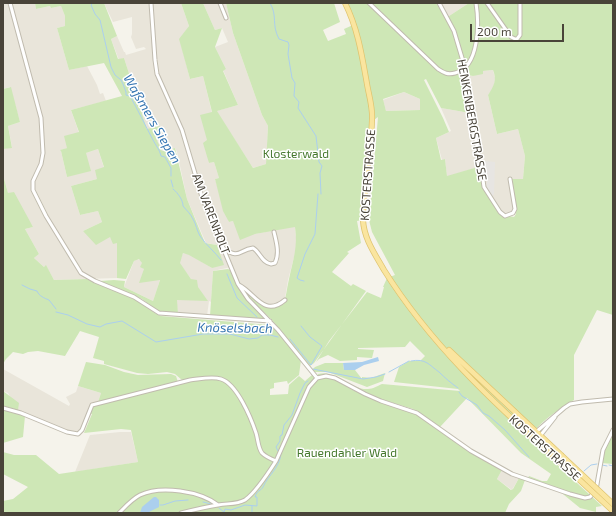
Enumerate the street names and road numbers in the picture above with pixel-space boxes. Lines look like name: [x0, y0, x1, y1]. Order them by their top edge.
street label: HENKENBERGSTRASSE: [454, 58, 490, 182]
street label: KOSTERSTRASSE: [358, 129, 378, 221]
street label: AM VARENHOLT: [189, 171, 233, 257]
street label: KOSTERSTRASSE: [506, 412, 584, 484]

